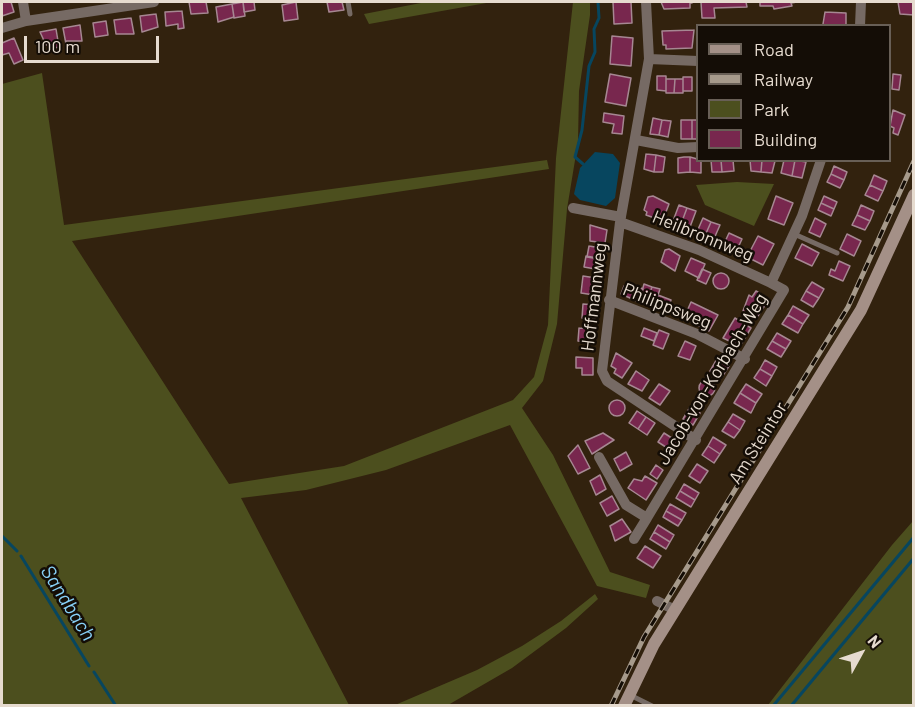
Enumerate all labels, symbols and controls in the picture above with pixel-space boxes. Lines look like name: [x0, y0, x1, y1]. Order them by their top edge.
scale bar: [27, 24, 162, 62]
legend: [696, 24, 891, 162]
text: 100 m: [35, 35, 80, 57]
text: Road: [754, 38, 794, 60]
text: Railway: [754, 68, 813, 90]
text: Park: [754, 98, 789, 120]
text: Building: [754, 128, 817, 150]
street label: Heilbronnweg: [649, 206, 757, 266]
street label: Hoffmannweg: [577, 241, 611, 353]
street label: Philippsweg: [620, 278, 714, 334]
street label: Jacob-von-Korbach-Weg: [652, 289, 772, 469]
street label: Am Steintor: [724, 398, 792, 488]
water label: Sandbach: [35, 561, 101, 645]
north arrow: [831, 623, 891, 683]
text: N: [864, 631, 886, 651]

